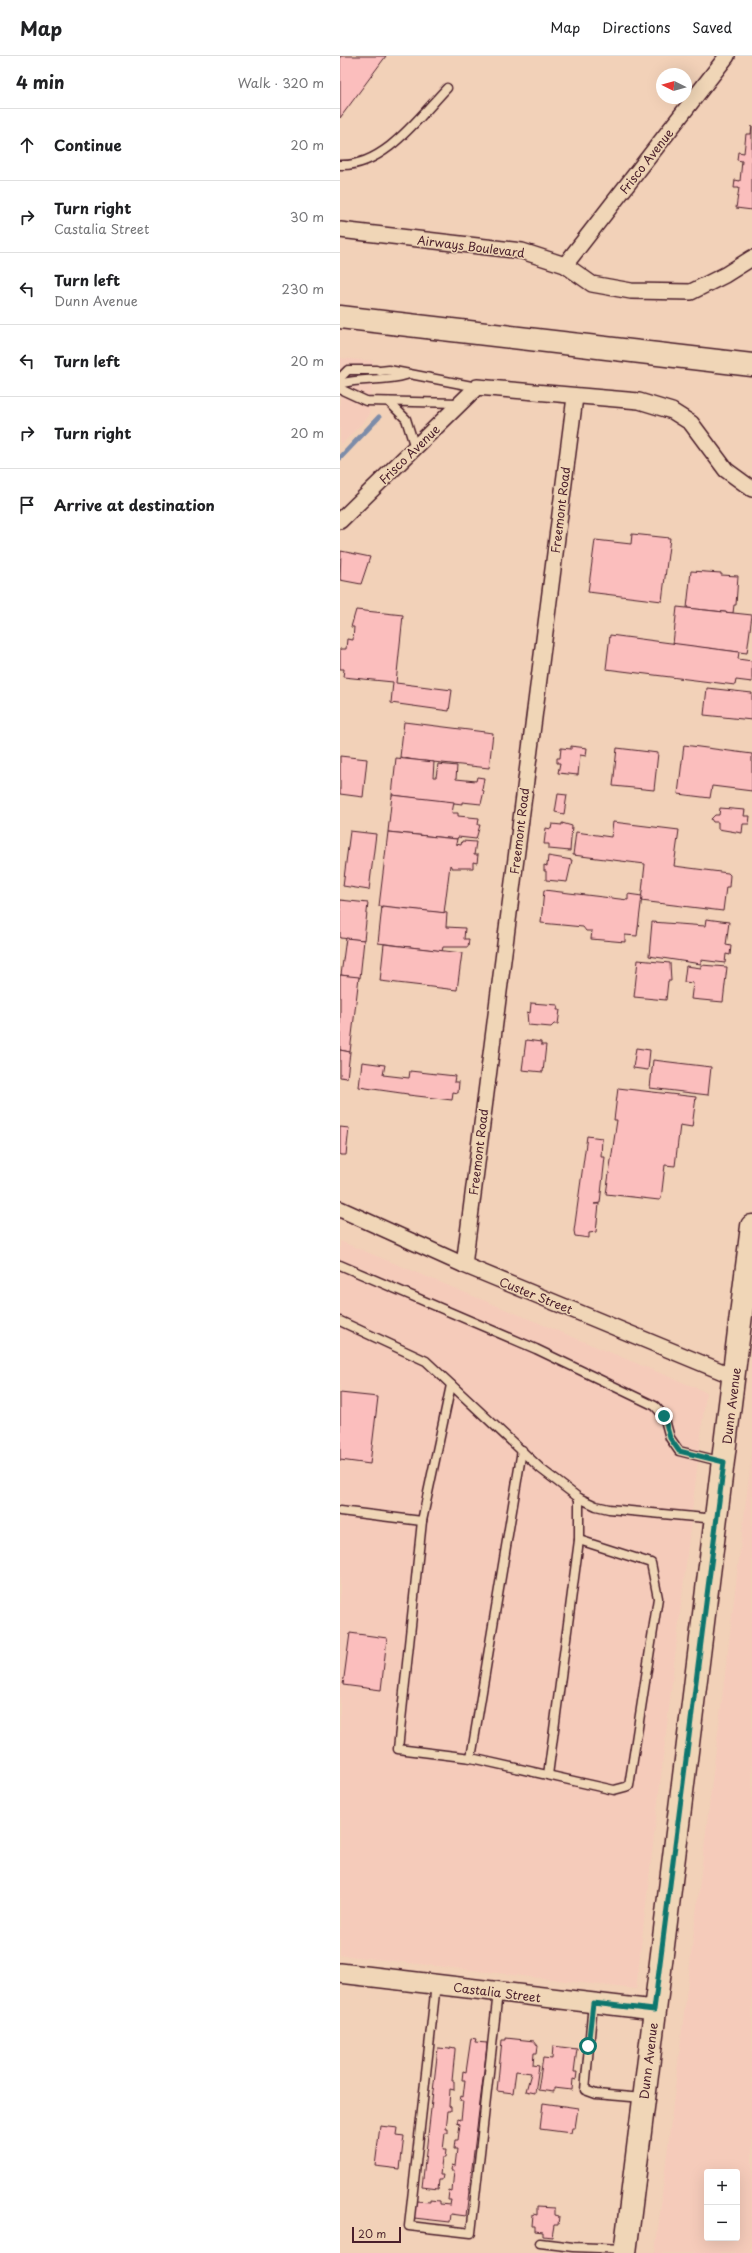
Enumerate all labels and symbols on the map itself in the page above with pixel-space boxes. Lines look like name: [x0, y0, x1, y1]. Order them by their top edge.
north arrow: [656, 68, 692, 104]
street label: Frisco Avenue: [615, 124, 678, 198]
street label: Airways Boulevard: [416, 230, 526, 262]
street label: Frisco Avenue: [374, 420, 444, 488]
street label: Freemont Road: [546, 466, 574, 554]
street label: Freemont Road: [505, 787, 533, 875]
street label: Freemont Road: [464, 1108, 492, 1196]
street label: Custer Street: [497, 1272, 576, 1318]
street label: Dunn Avenue: [717, 1366, 745, 1445]
route end: [655, 1407, 673, 1425]
street label: Castalia Street: [452, 1978, 542, 2006]
street label: Dunn Avenue: [634, 2021, 662, 2100]
route start: [579, 2037, 597, 2055]
scale bar: [352, 2225, 401, 2244]

